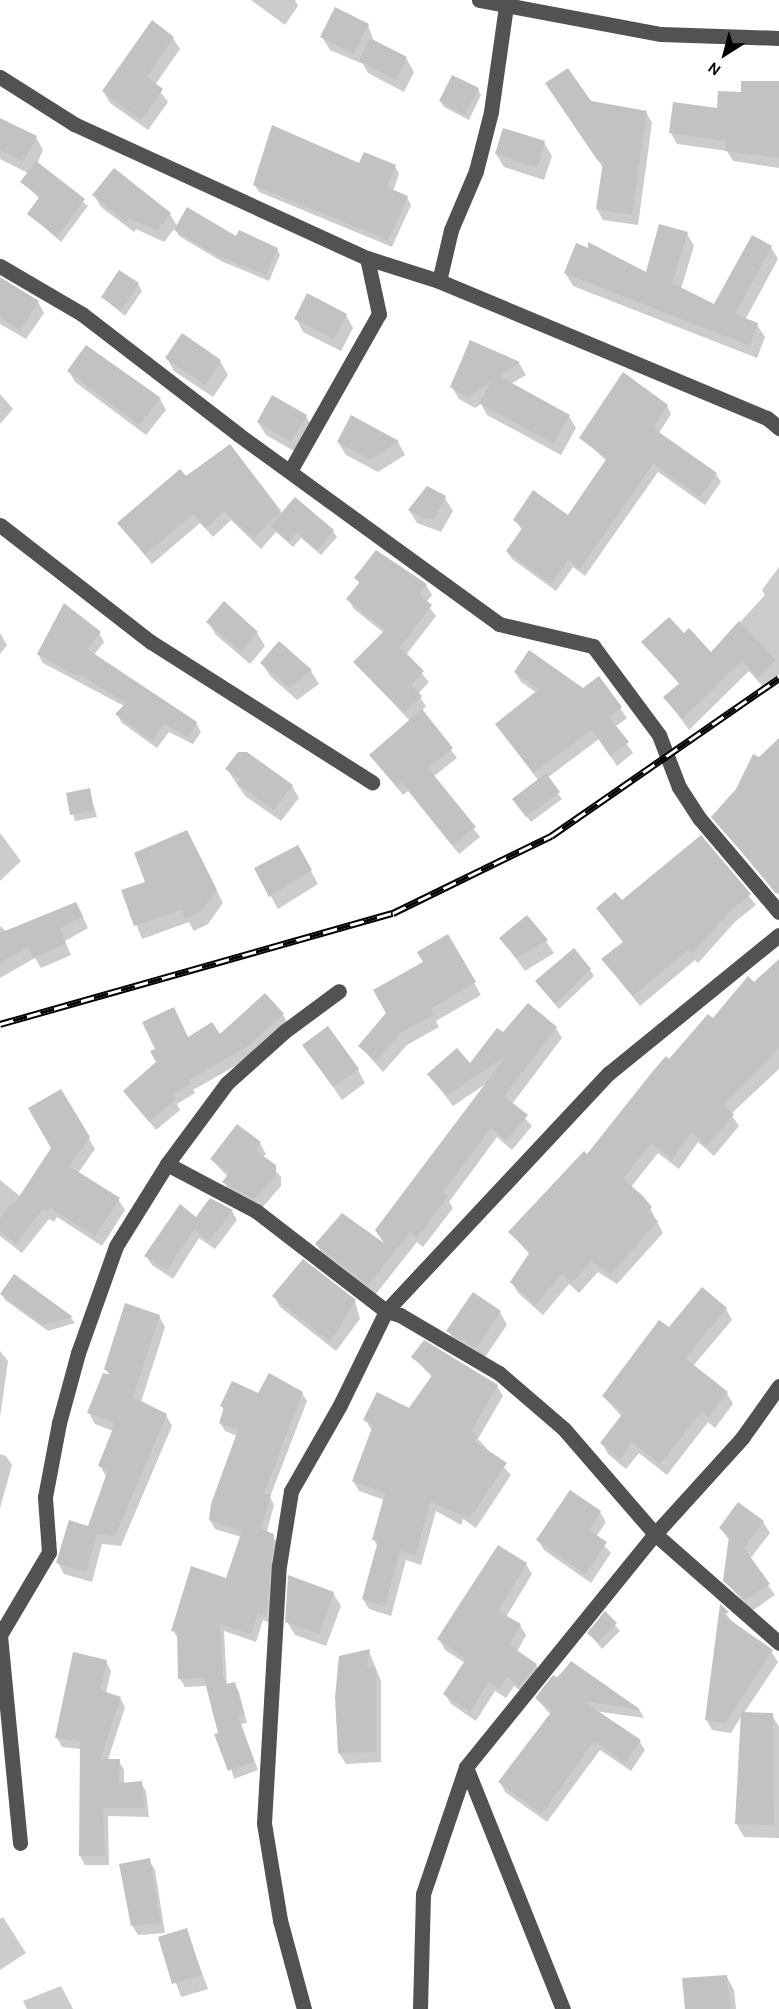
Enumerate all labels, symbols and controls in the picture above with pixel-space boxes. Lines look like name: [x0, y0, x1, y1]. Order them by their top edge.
north arrow: [695, 24, 755, 84]
text: N: [704, 58, 724, 80]

